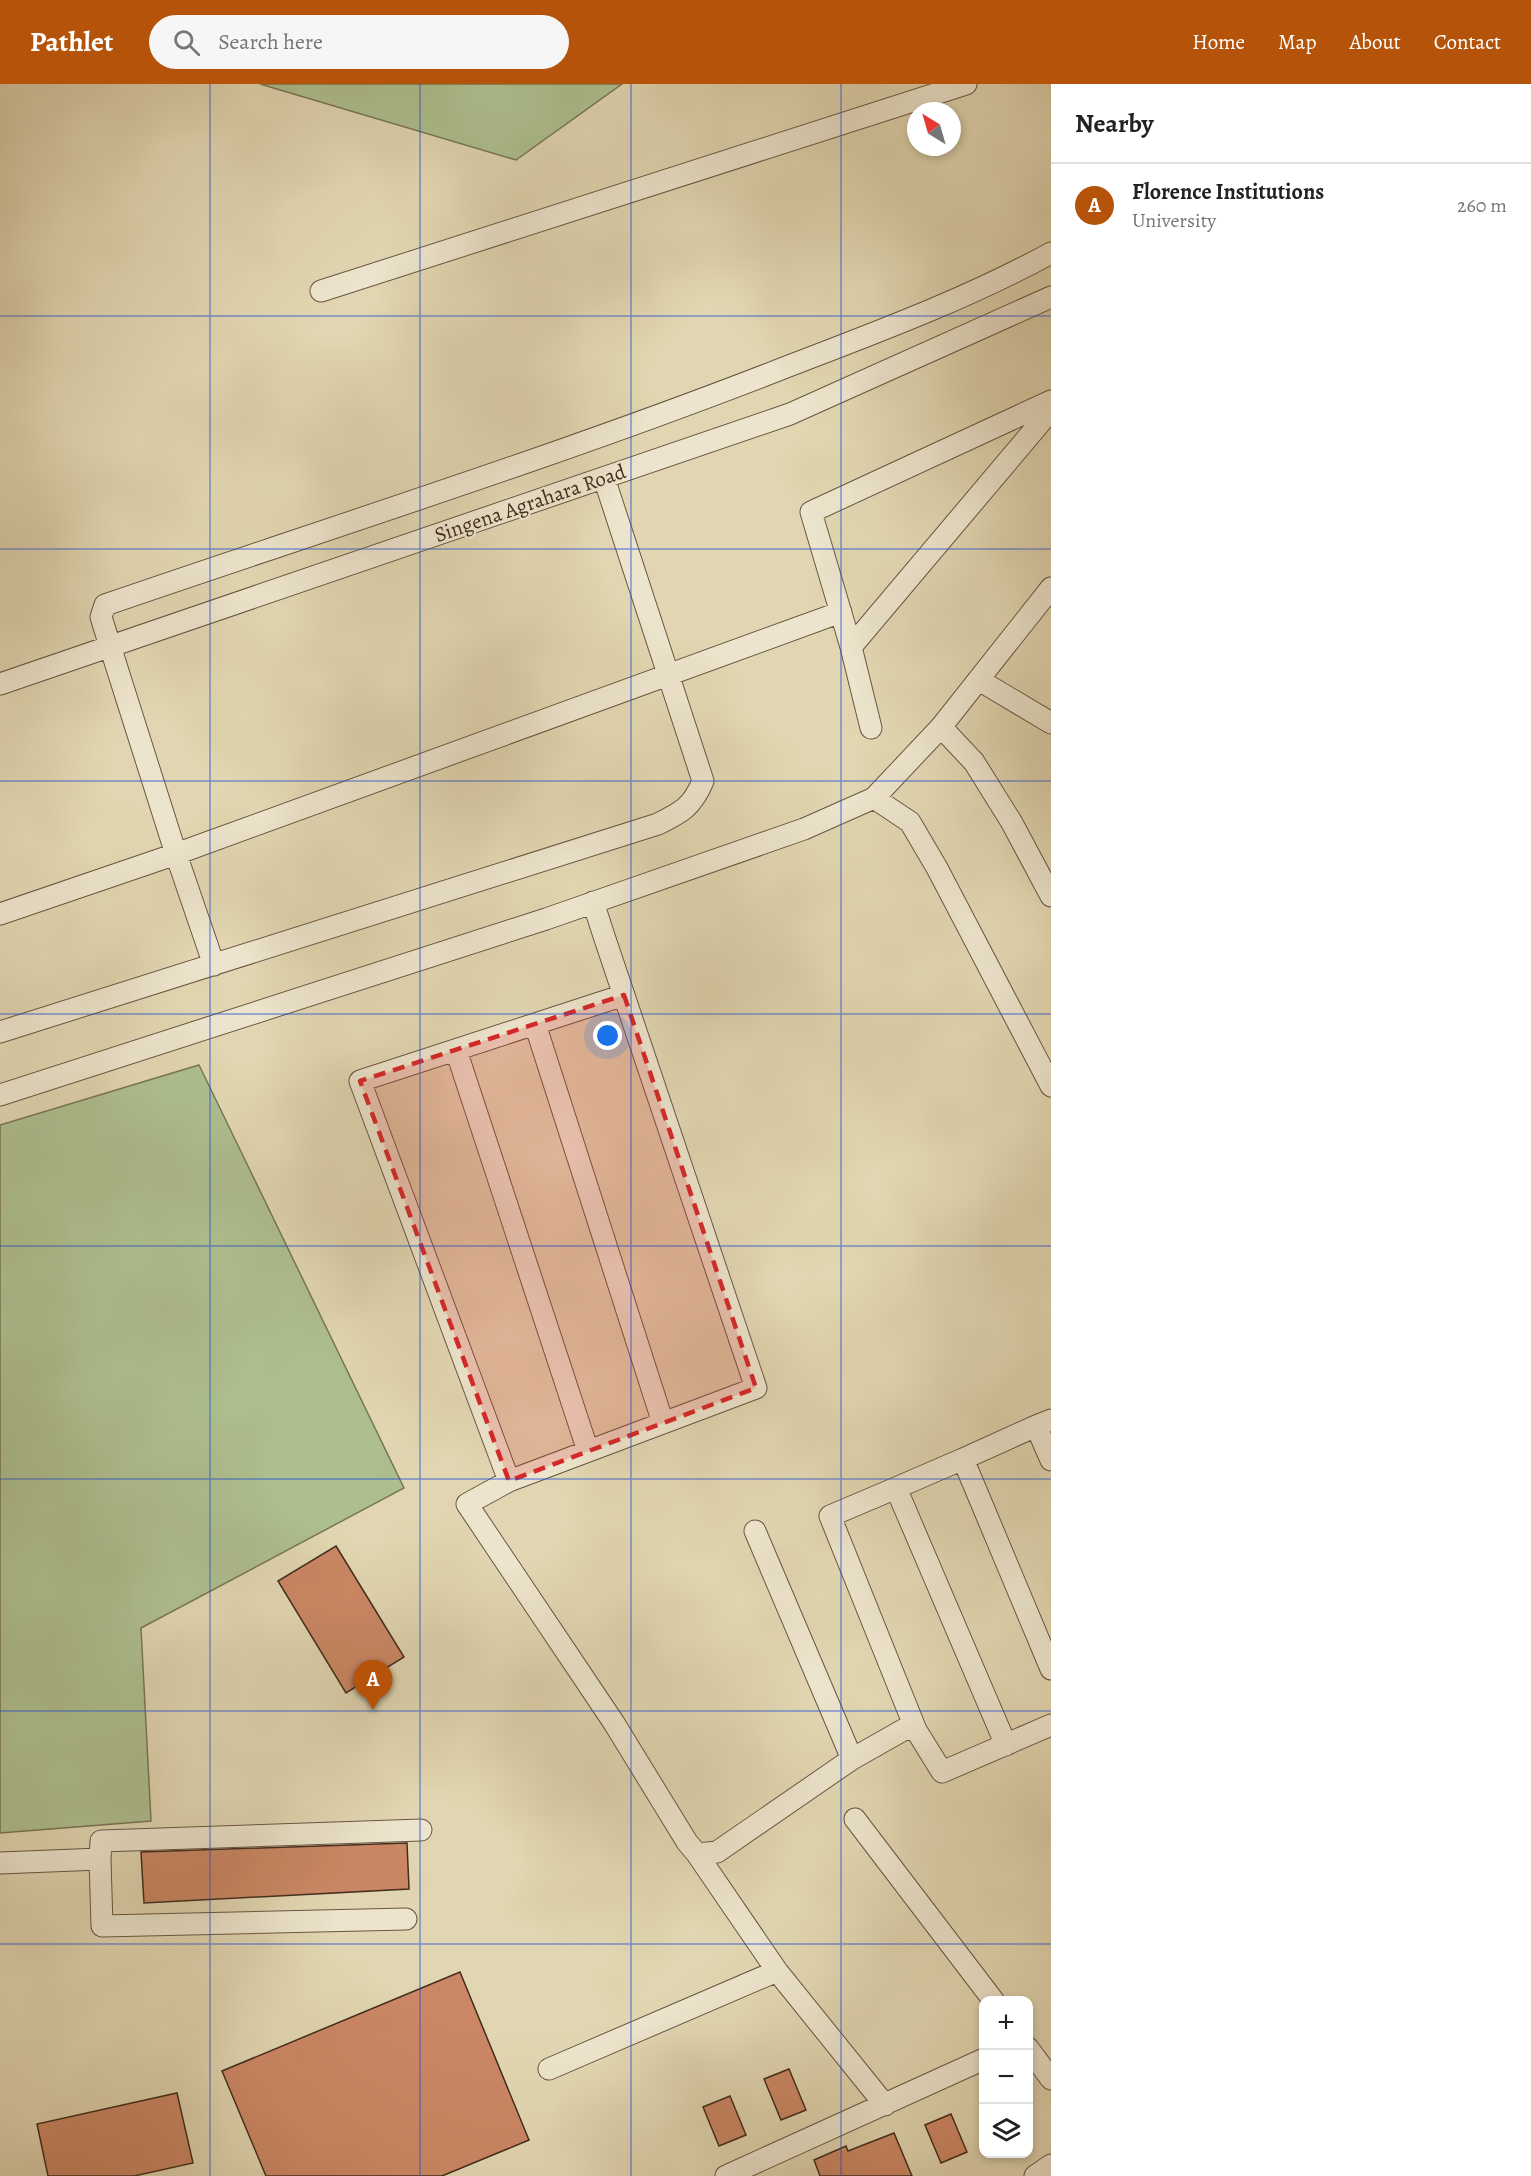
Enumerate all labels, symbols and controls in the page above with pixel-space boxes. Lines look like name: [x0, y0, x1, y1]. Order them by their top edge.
search box: [149, 15, 569, 69]
text: Pathlet: [30, 23, 113, 61]
icon: search: [170, 26, 203, 59]
text: Search here: [218, 27, 323, 57]
text: Home: [1192, 28, 1245, 56]
text: Map: [1278, 28, 1316, 56]
text: About: [1349, 28, 1401, 56]
text: Contact: [1434, 28, 1501, 56]
north arrow: [907, 102, 961, 156]
text: Nearby: [1075, 106, 1154, 141]
text: Florence Institutions: [1132, 177, 1324, 207]
text: A: [1088, 192, 1101, 219]
text: 260 m: [1457, 192, 1507, 219]
text: University: [1132, 207, 1216, 234]
street label: Singena Agrahara Road: [431, 457, 630, 549]
your location: [593, 1021, 622, 1050]
pin: A: [354, 1660, 392, 1710]
map controls: [979, 1996, 1033, 2158]
button: +: [979, 1996, 1033, 2050]
button: −: [979, 2050, 1033, 2104]
button: layers: [979, 2104, 1033, 2158]

